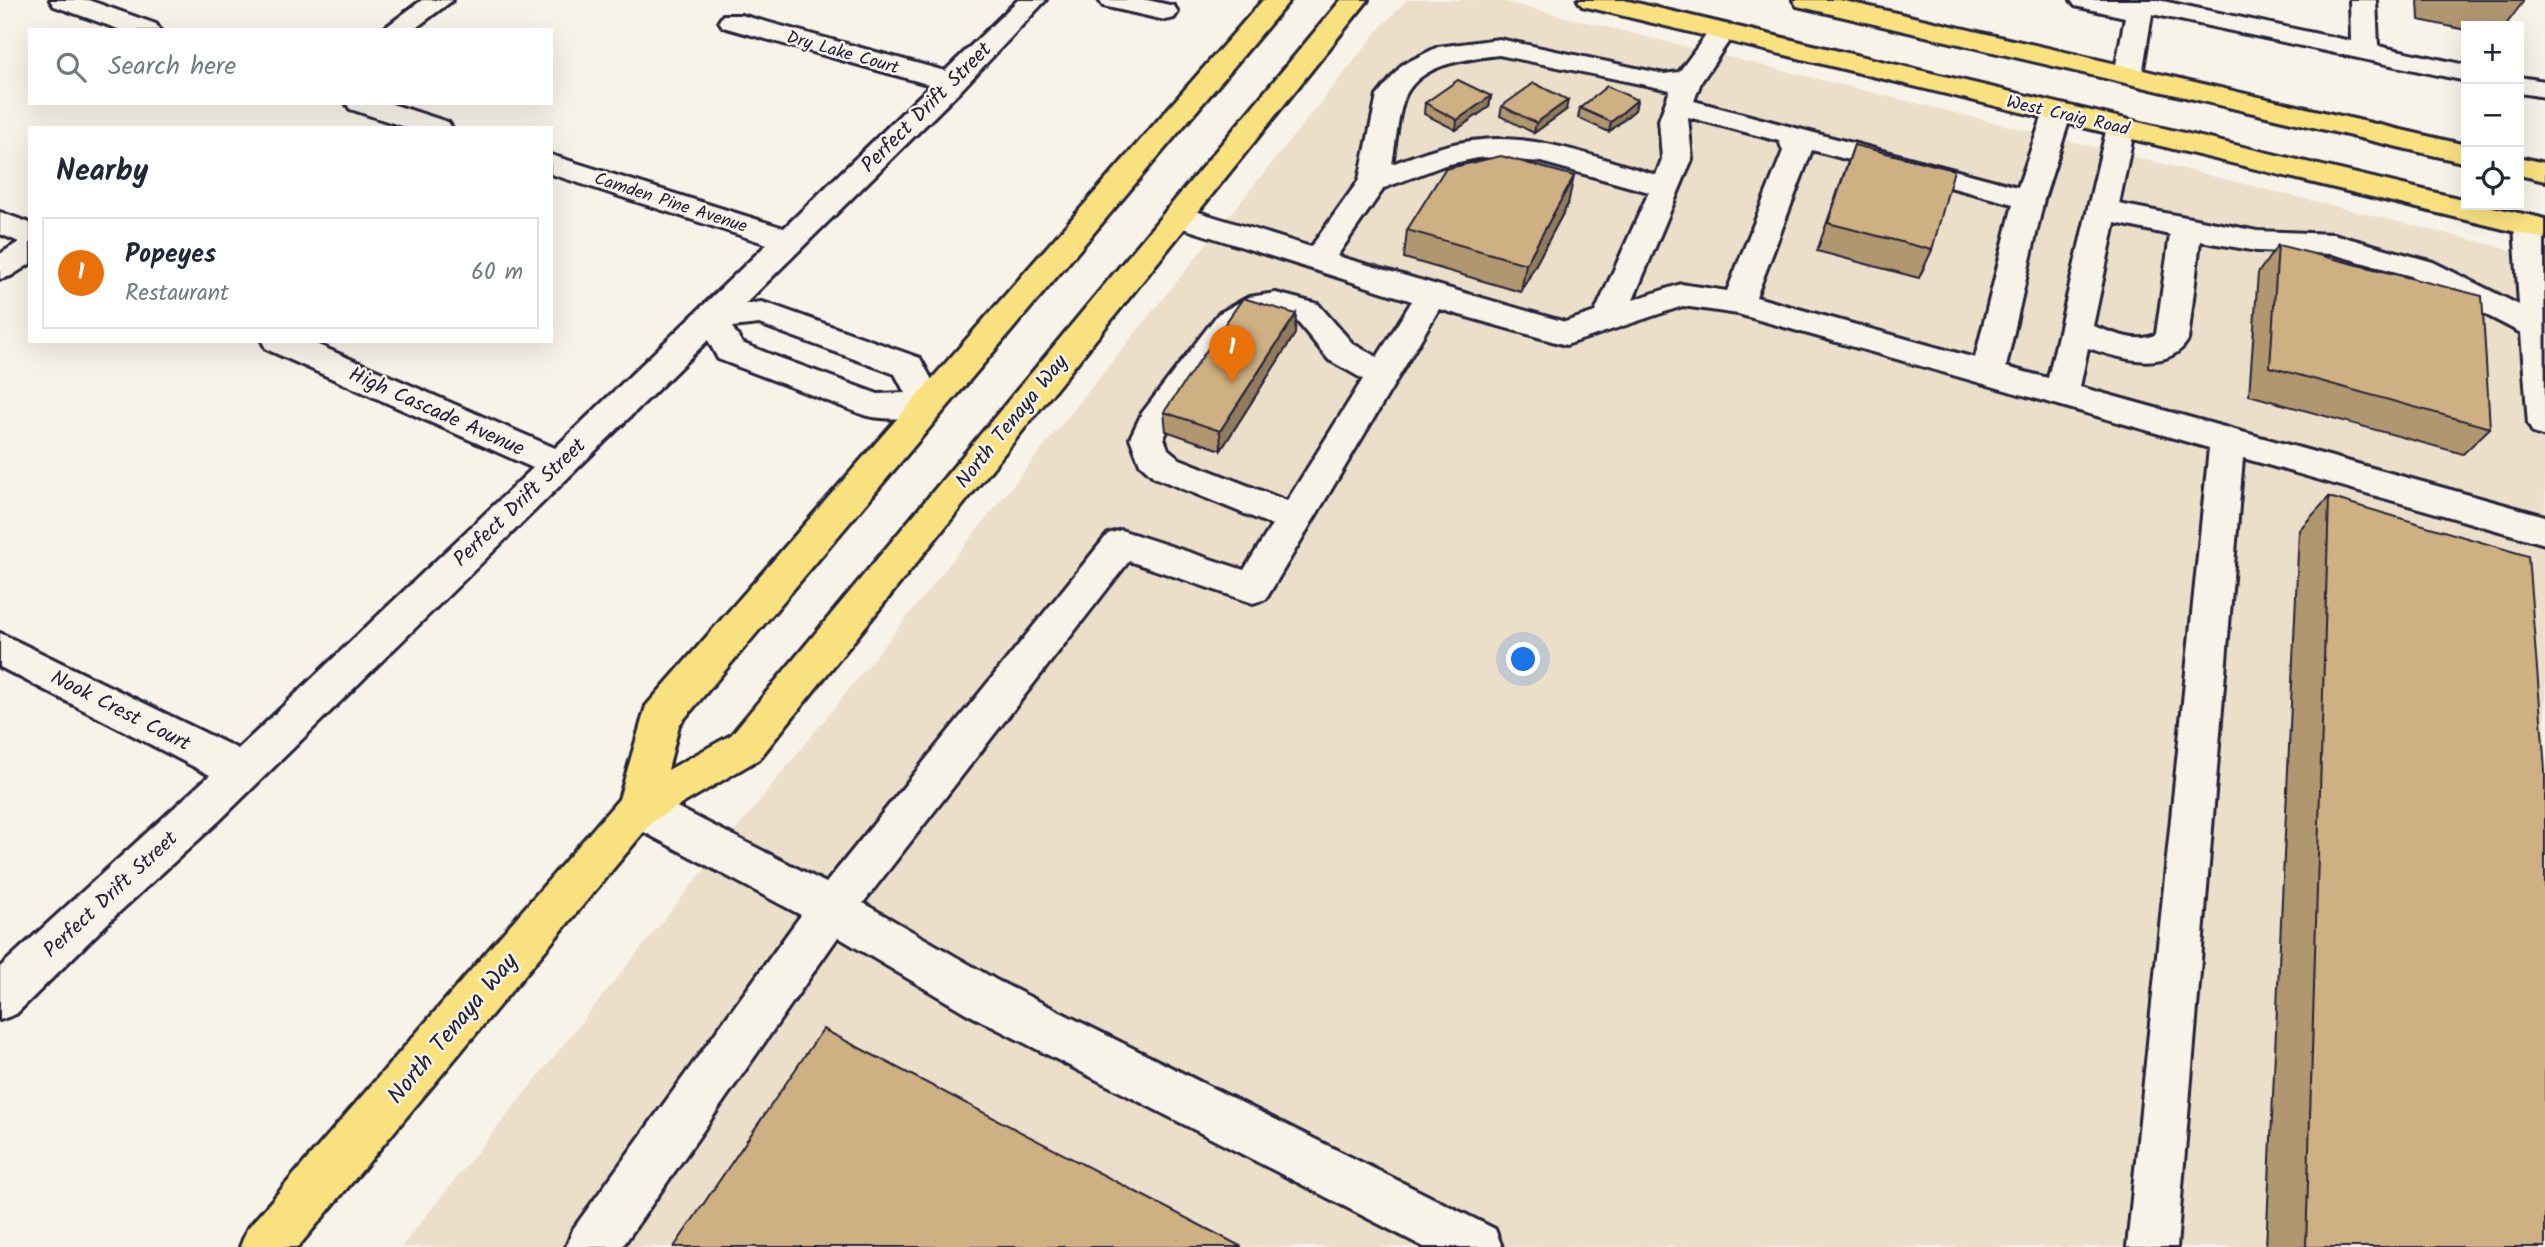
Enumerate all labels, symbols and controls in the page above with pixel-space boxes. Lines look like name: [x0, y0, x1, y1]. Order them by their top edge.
map controls: [2461, 21, 2524, 210]
button: +: [2461, 21, 2524, 84]
street label: Dry Lake Court: [783, 24, 903, 84]
search box: [28, 28, 553, 105]
street label: Perfect Drift Street: [854, 34, 1001, 181]
text: Search here: [108, 46, 236, 88]
icon: search: [52, 48, 90, 86]
button: −: [2461, 84, 2524, 147]
street label: West Craig Road: [2003, 88, 2133, 145]
button: locate: [2461, 147, 2524, 210]
text: Nearby: [56, 148, 148, 196]
street label: Camden Pine Avenue: [590, 165, 751, 242]
text: Popeyes: [125, 234, 216, 276]
text: 1: [78, 255, 84, 291]
text: 60 m: [471, 255, 523, 291]
text: Restaurant: [125, 276, 229, 312]
pin: 1: [1209, 325, 1255, 383]
street label: North Tenaya Way: [948, 348, 1077, 496]
street label: High Cascade Avenue: [343, 359, 530, 466]
street label: Perfect Drift Street: [446, 430, 595, 575]
your location: [1506, 642, 1540, 676]
street label: Nook Crest Court: [45, 662, 197, 761]
street label: Perfect Drift Street: [36, 823, 187, 967]
street label: North Tenaya Way: [378, 944, 529, 1113]

